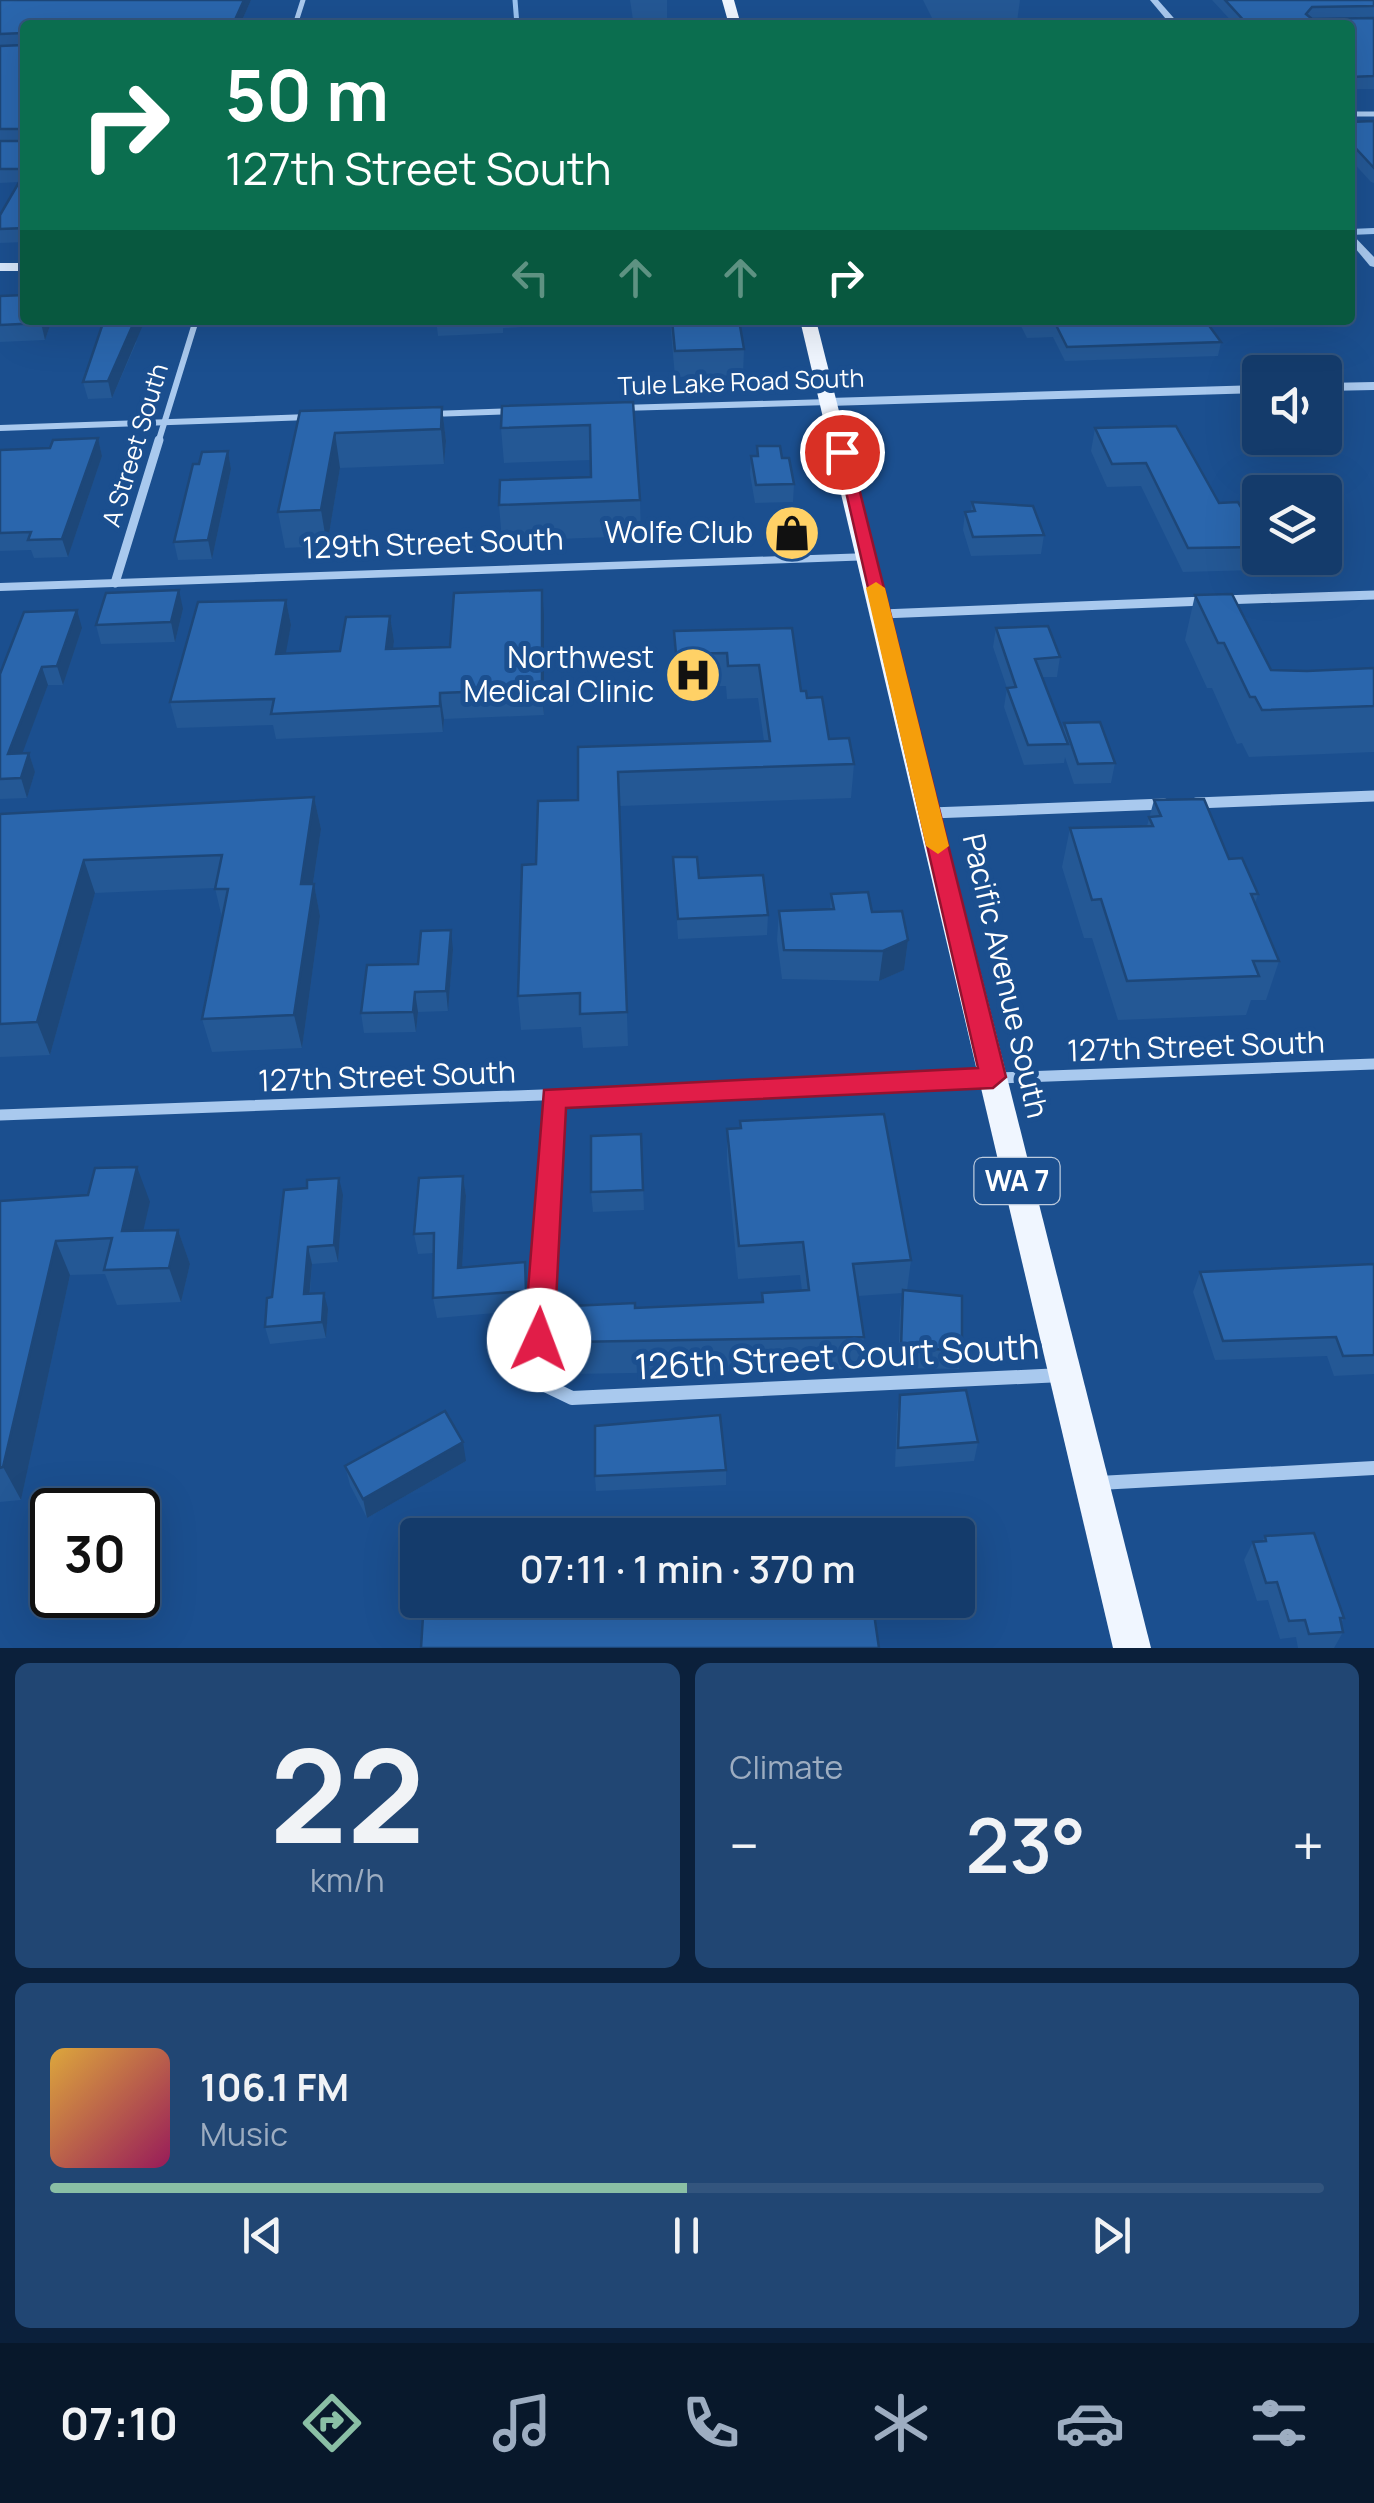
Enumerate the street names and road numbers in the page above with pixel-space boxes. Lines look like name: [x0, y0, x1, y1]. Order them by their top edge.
street label: A Street South: [93, 359, 176, 531]
street label: Tule Lake Road South: [617, 360, 865, 403]
street label: 129th Street South: [302, 517, 564, 568]
street label: Pacific Avenue South: [954, 830, 1059, 1122]
street label: 127th Street South: [1066, 1021, 1325, 1070]
street label: 127th Street South: [257, 1051, 516, 1100]
road number: WA 7: [974, 1158, 1060, 1204]
street label: 126th Street Court South: [633, 1321, 1040, 1391]

